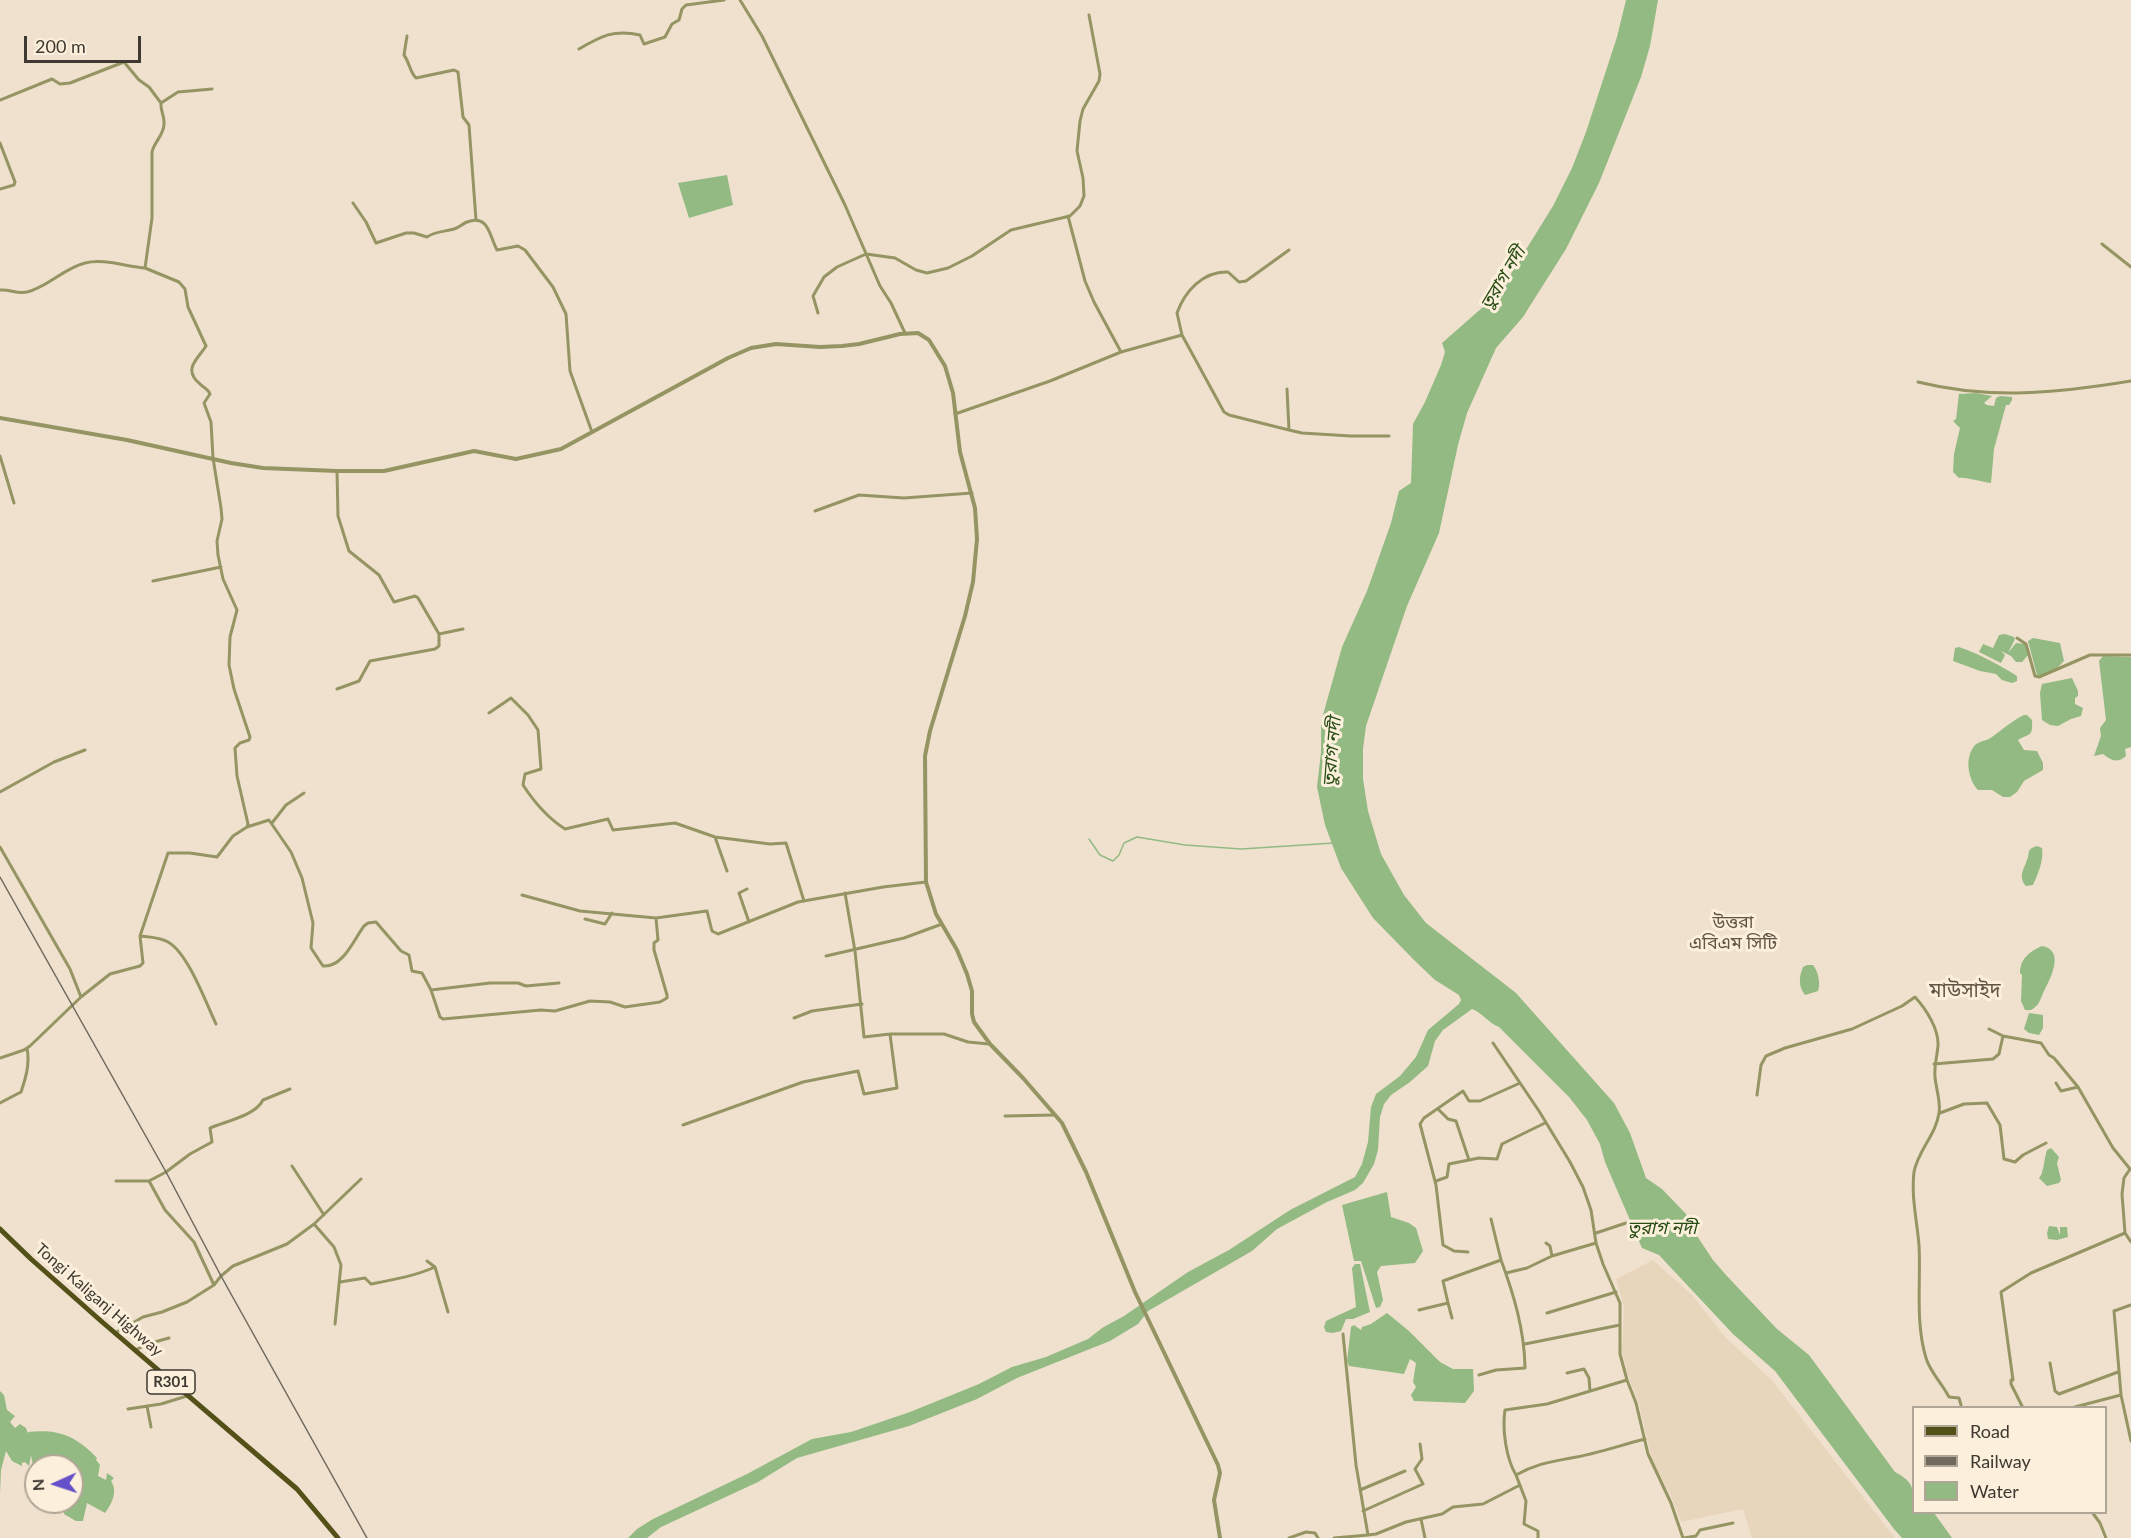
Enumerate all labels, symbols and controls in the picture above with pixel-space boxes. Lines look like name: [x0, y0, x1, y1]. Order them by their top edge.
scale bar: [27, 24, 144, 62]
text: 200 m: [35, 35, 86, 57]
water label: তুরাগ নদী: [1476, 243, 1530, 313]
water label: তুরাগ নদী: [1318, 716, 1346, 788]
district label: উত্তরা এবিএম সিটি: [1689, 911, 1777, 954]
district label: মাউসাইদ: [1929, 979, 2001, 1003]
water label: তুরাগ নদী: [1627, 1217, 1697, 1239]
street label: Tongi Kaliganj Highway: [31, 1239, 167, 1361]
road number: R301: [147, 1370, 195, 1394]
legend: [1912, 1406, 2107, 1514]
text: Road: [1970, 1420, 2010, 1442]
text: Railway: [1970, 1450, 2031, 1472]
north arrow: [24, 1454, 84, 1514]
text: N: [28, 1478, 47, 1492]
text: Water: [1970, 1480, 2019, 1502]

